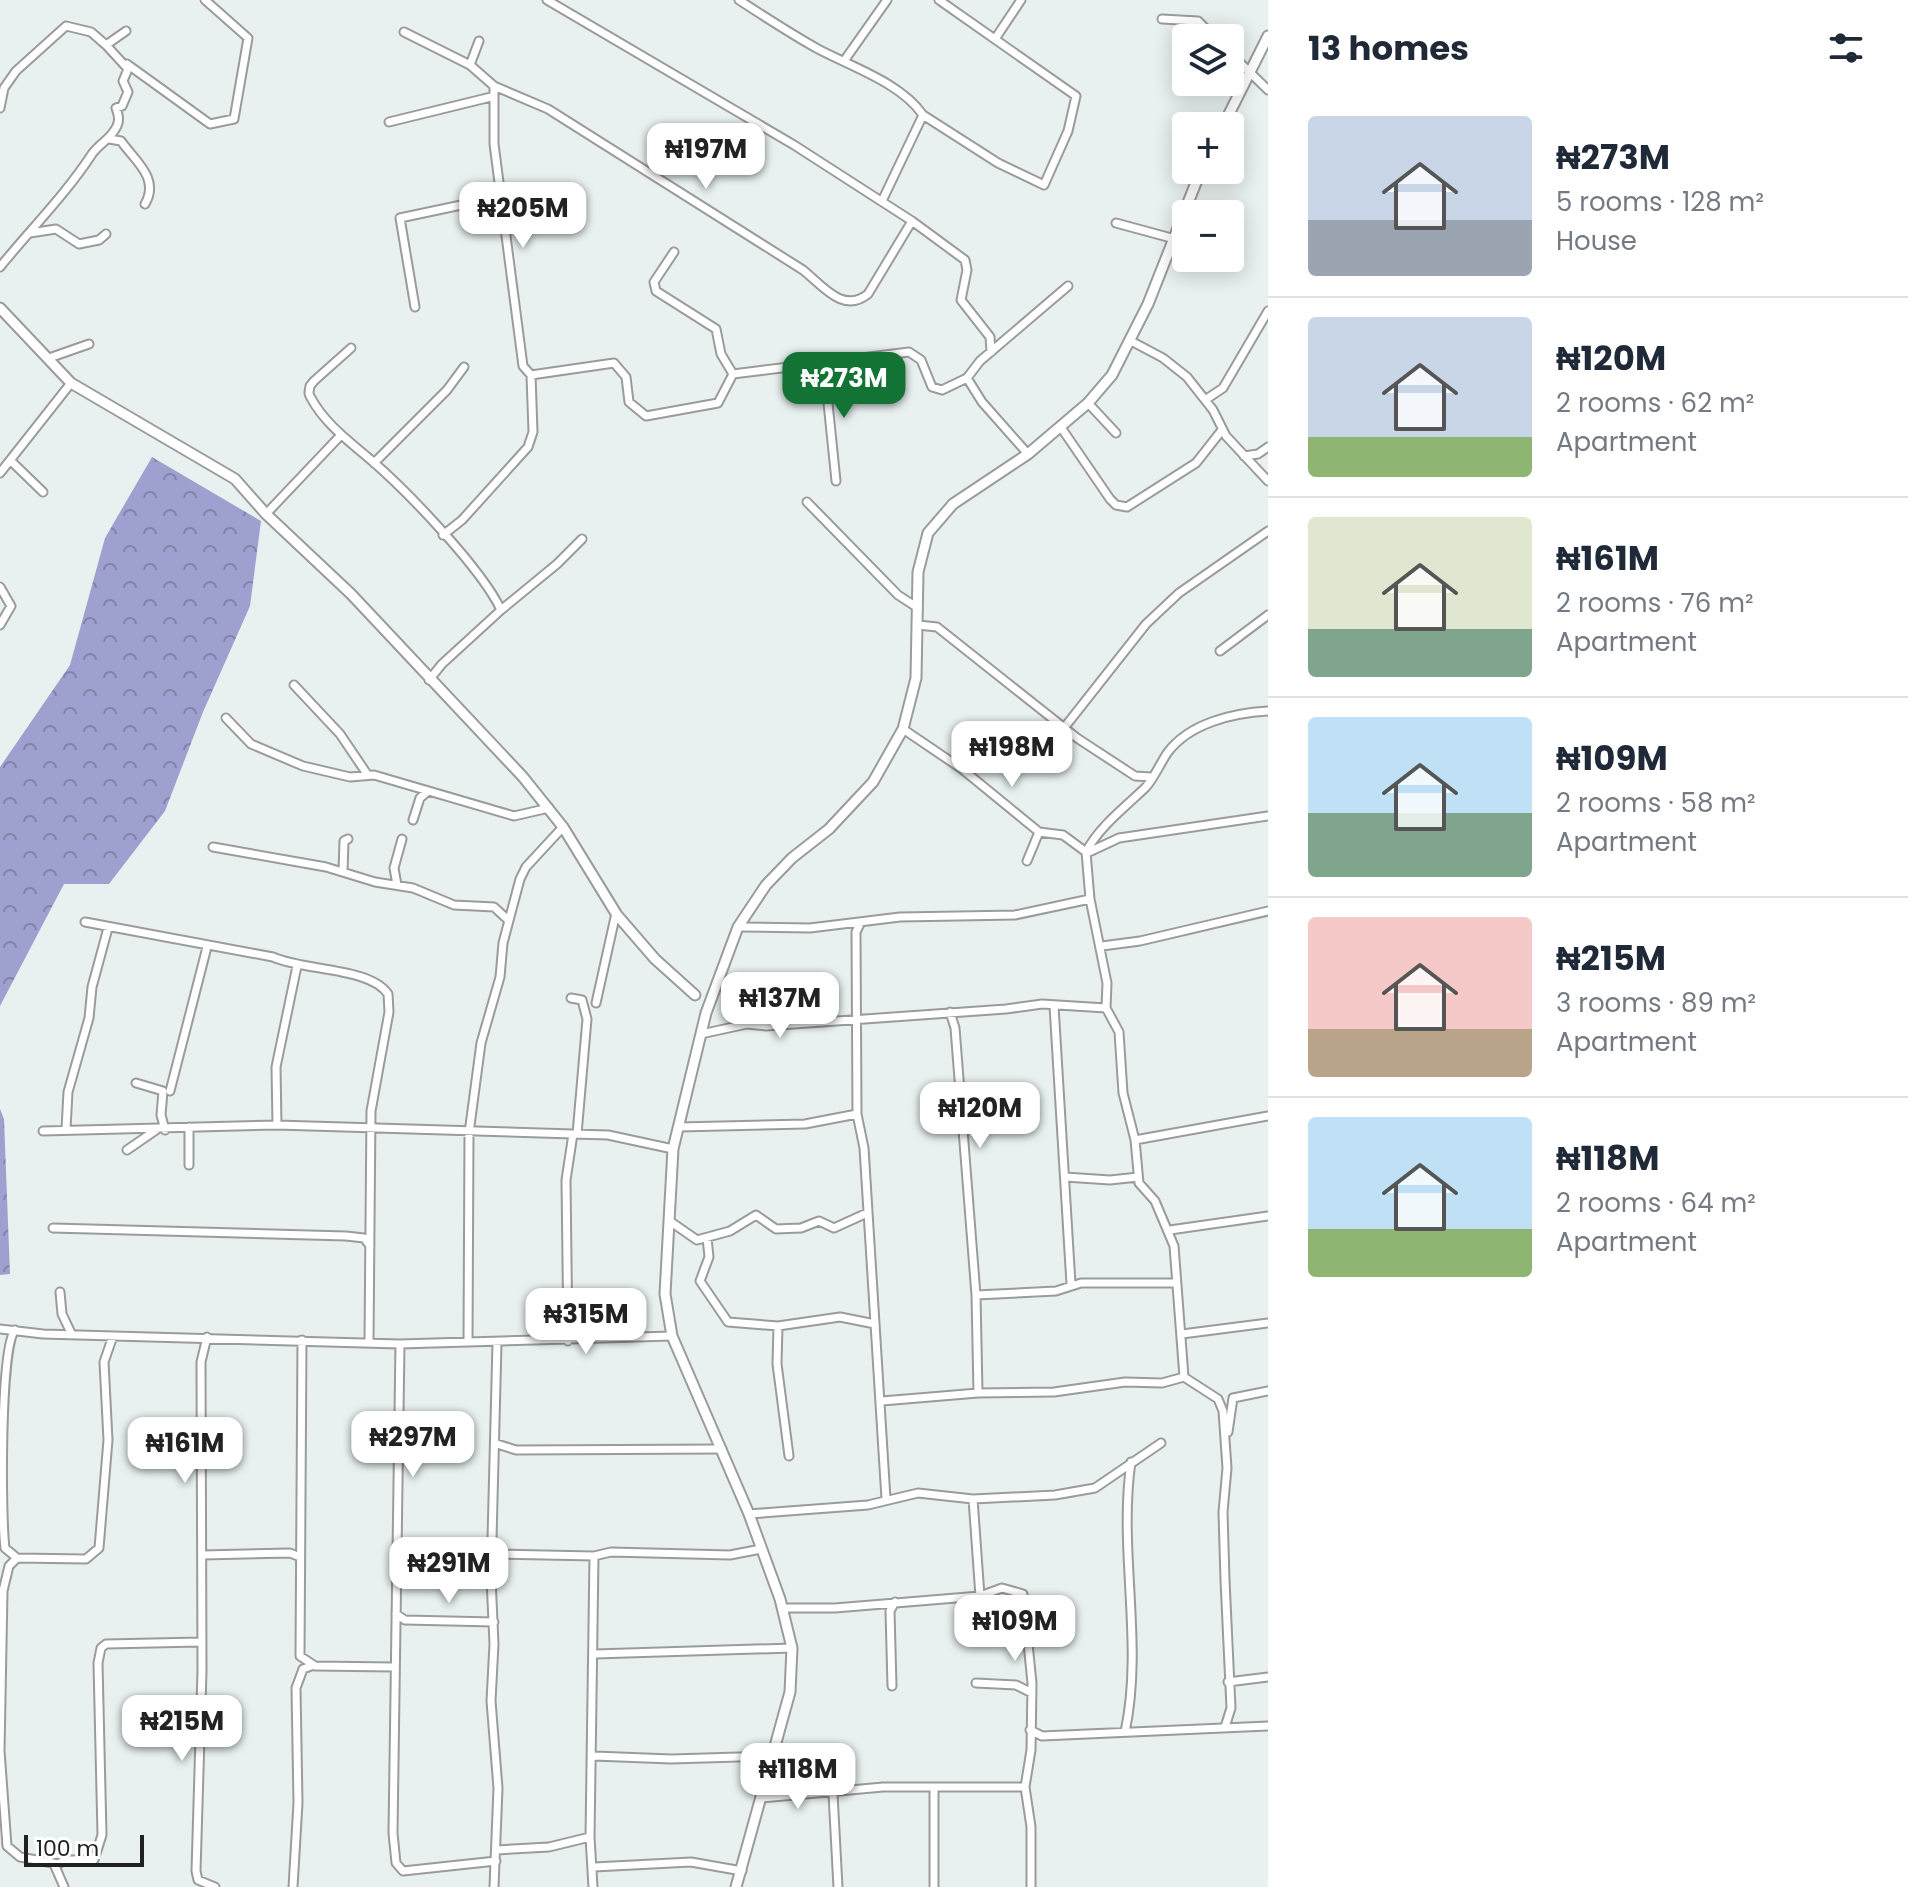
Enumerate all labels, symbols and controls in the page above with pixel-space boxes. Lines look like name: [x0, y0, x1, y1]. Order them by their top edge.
map controls: [1172, 24, 1244, 272]
button: layers: [1172, 24, 1244, 96]
text: 13 homes: [1308, 24, 1469, 72]
icon: filters: [1824, 26, 1868, 70]
button: +: [1172, 112, 1244, 184]
pin: ₦197M: [650, 123, 762, 191]
text: ₦197M: [665, 131, 747, 167]
text: ₦273M: [1556, 133, 1670, 181]
icon: home: [1372, 148, 1468, 244]
pin: ₦205M: [467, 182, 579, 250]
text: 5 rooms · 128 m²: [1556, 184, 1764, 220]
text: ₦205M: [477, 190, 569, 226]
button: −: [1172, 200, 1244, 272]
text: House: [1556, 223, 1637, 259]
text: ₦120M: [1556, 334, 1666, 382]
icon: home: [1372, 349, 1468, 445]
pin: ₦273M: [788, 352, 900, 420]
text: ₦273M: [800, 360, 888, 396]
text: 2 rooms · 62 m²: [1556, 385, 1754, 421]
text: Apartment: [1556, 424, 1697, 460]
text: ₦161M: [1556, 534, 1659, 582]
icon: home: [1372, 549, 1468, 645]
text: 2 rooms · 76 m²: [1556, 585, 1754, 621]
text: Apartment: [1556, 624, 1697, 660]
pin: ₦198M: [956, 721, 1068, 789]
text: ₦198M: [969, 729, 1055, 765]
text: ₦109M: [1556, 734, 1668, 782]
icon: home: [1372, 749, 1468, 845]
text: 2 rooms · 58 m²: [1556, 785, 1756, 821]
text: Apartment: [1556, 824, 1697, 860]
text: ₦215M: [1556, 934, 1666, 982]
icon: home: [1372, 949, 1468, 1045]
pin: ₦137M: [724, 972, 836, 1040]
text: ₦137M: [739, 980, 821, 1016]
text: 3 rooms · 89 m²: [1556, 985, 1756, 1021]
text: Apartment: [1556, 1024, 1697, 1060]
pin: ₦120M: [924, 1082, 1036, 1150]
text: ₦120M: [938, 1090, 1022, 1126]
text: ₦118M: [1556, 1134, 1659, 1182]
icon: home: [1372, 1149, 1468, 1245]
text: 2 rooms · 64 m²: [1556, 1185, 1756, 1221]
text: Apartment: [1556, 1224, 1697, 1260]
pin: ₦315M: [530, 1288, 642, 1356]
text: ₦315M: [543, 1296, 629, 1332]
pin: ₦297M: [357, 1411, 469, 1479]
pin: ₦161M: [129, 1417, 241, 1485]
text: ₦297M: [369, 1419, 457, 1455]
text: ₦161M: [146, 1425, 224, 1461]
pin: ₦291M: [393, 1537, 505, 1605]
text: ₦291M: [407, 1545, 491, 1581]
pin: ₦109M: [959, 1595, 1071, 1663]
text: ₦109M: [972, 1603, 1058, 1639]
pin: ₦215M: [126, 1695, 238, 1763]
text: ₦215M: [140, 1703, 224, 1739]
pin: ₦118M: [742, 1743, 854, 1811]
text: ₦118M: [758, 1751, 838, 1787]
scale bar: [24, 1831, 144, 1867]
text: 100 m: [36, 1833, 99, 1864]

